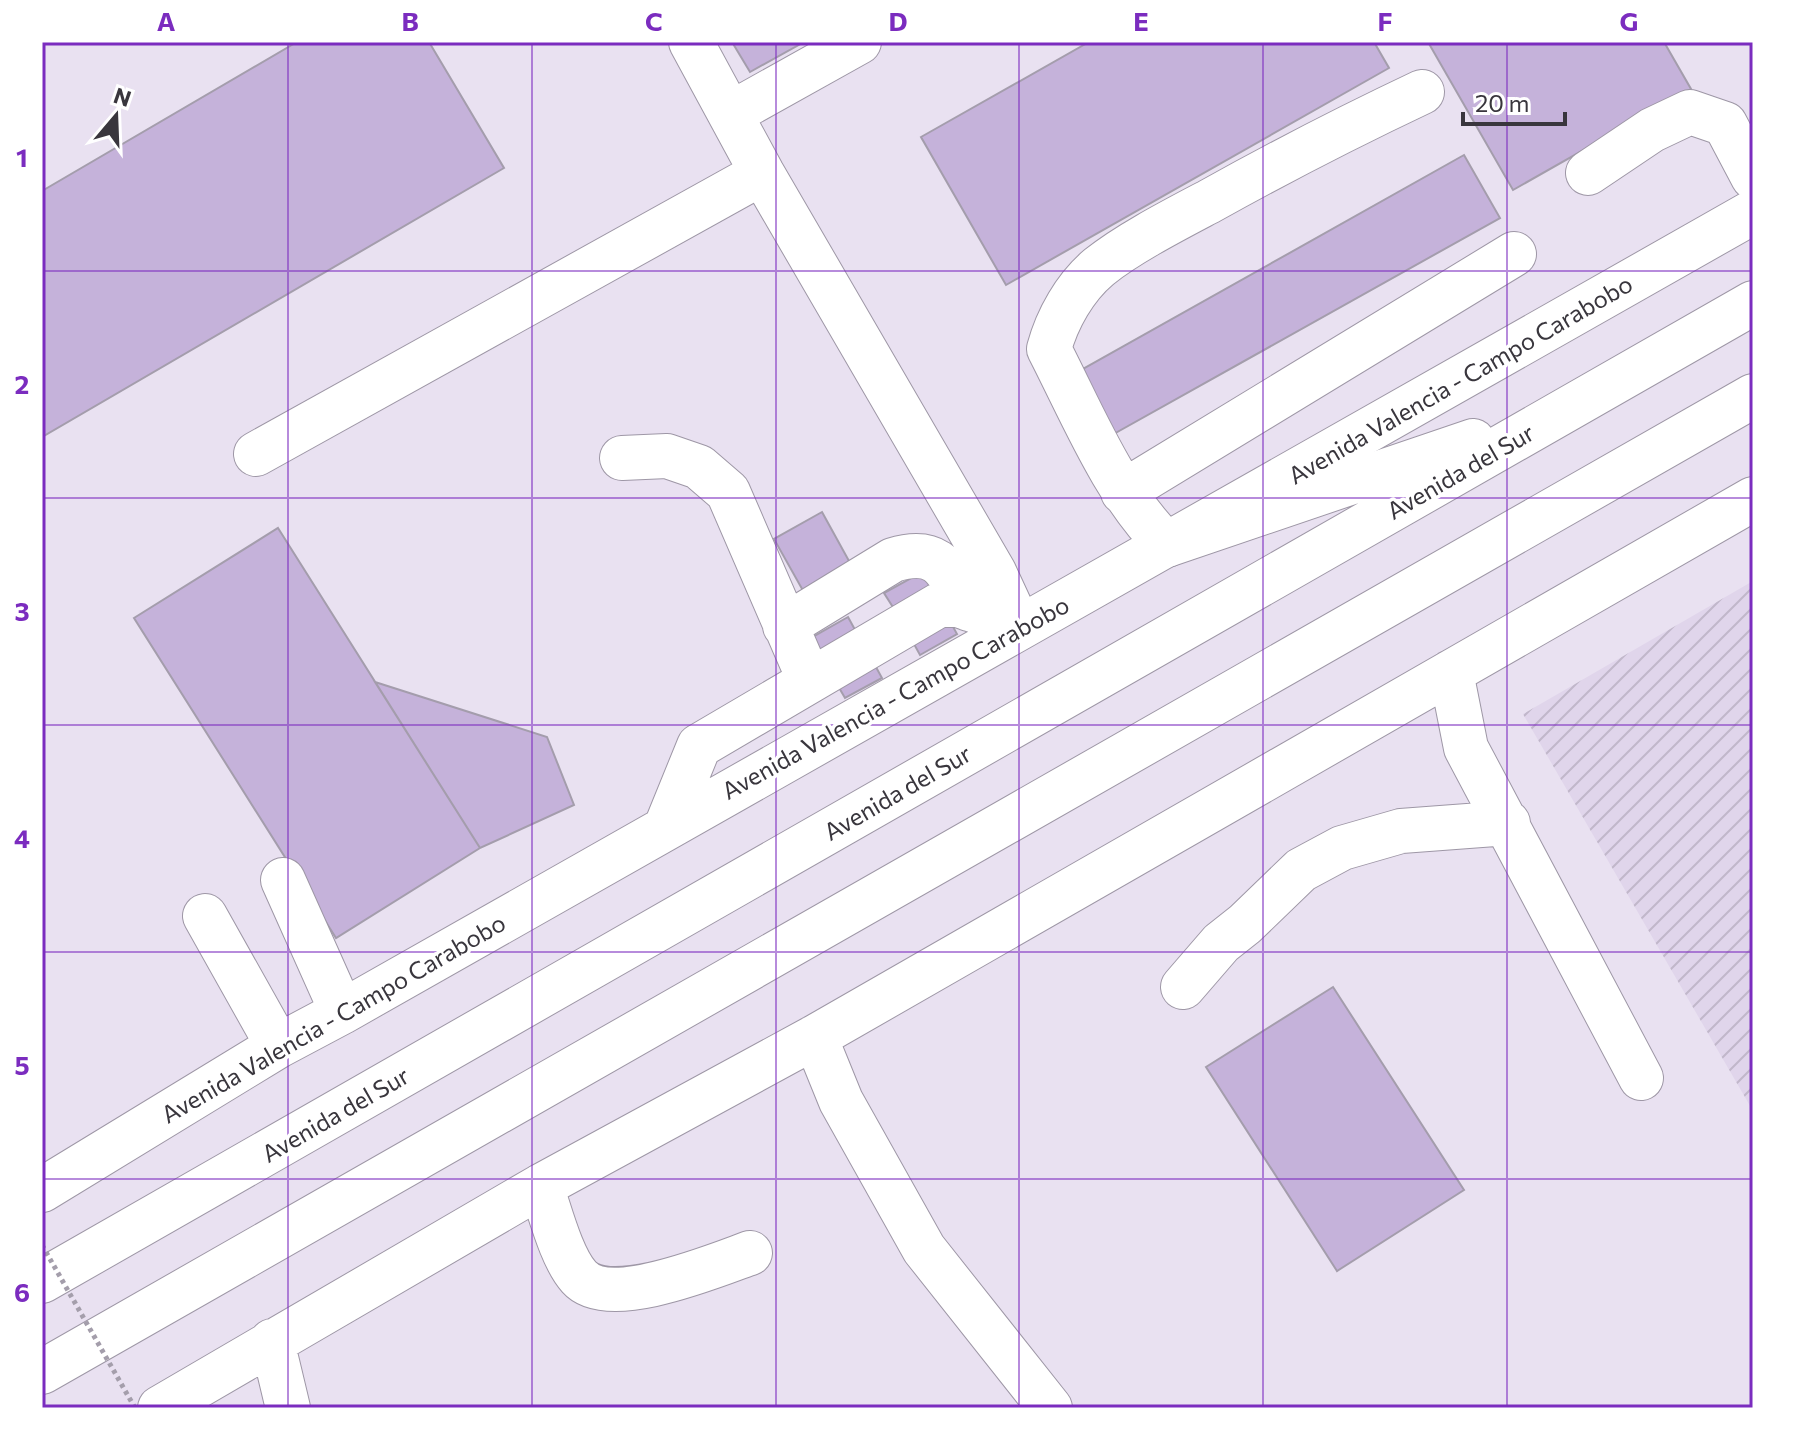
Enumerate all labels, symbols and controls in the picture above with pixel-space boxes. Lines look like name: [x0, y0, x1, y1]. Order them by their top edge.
text: A: [157, 5, 176, 36]
text: B: [401, 5, 419, 36]
text: C: [645, 5, 663, 36]
text: D: [888, 5, 908, 36]
text: E: [1133, 5, 1149, 36]
text: F: [1377, 5, 1393, 36]
text: G: [1620, 5, 1638, 36]
north arrow: [76, 76, 156, 156]
scale bar: [1463, 76, 1565, 126]
text: N: [110, 81, 135, 112]
text: 20 m: [1475, 88, 1529, 117]
text: 1: [16, 141, 28, 172]
street label: Avenida Valencia - Campo Carabobo: [1283, 268, 1637, 490]
text: 2: [15, 368, 29, 399]
street label: Avenida del Sur: [1381, 417, 1539, 525]
street label: Avenida Valencia - Campo Carabobo: [716, 589, 1074, 805]
text: 3: [14, 595, 30, 626]
street label: Avenida del Sur: [818, 738, 976, 846]
text: 4: [14, 822, 30, 853]
street label: Avenida Valencia - Campo Carabobo: [156, 907, 510, 1129]
text: 5: [14, 1049, 30, 1080]
street label: Avenida del Sur: [256, 1060, 414, 1168]
text: 6: [14, 1276, 30, 1307]

